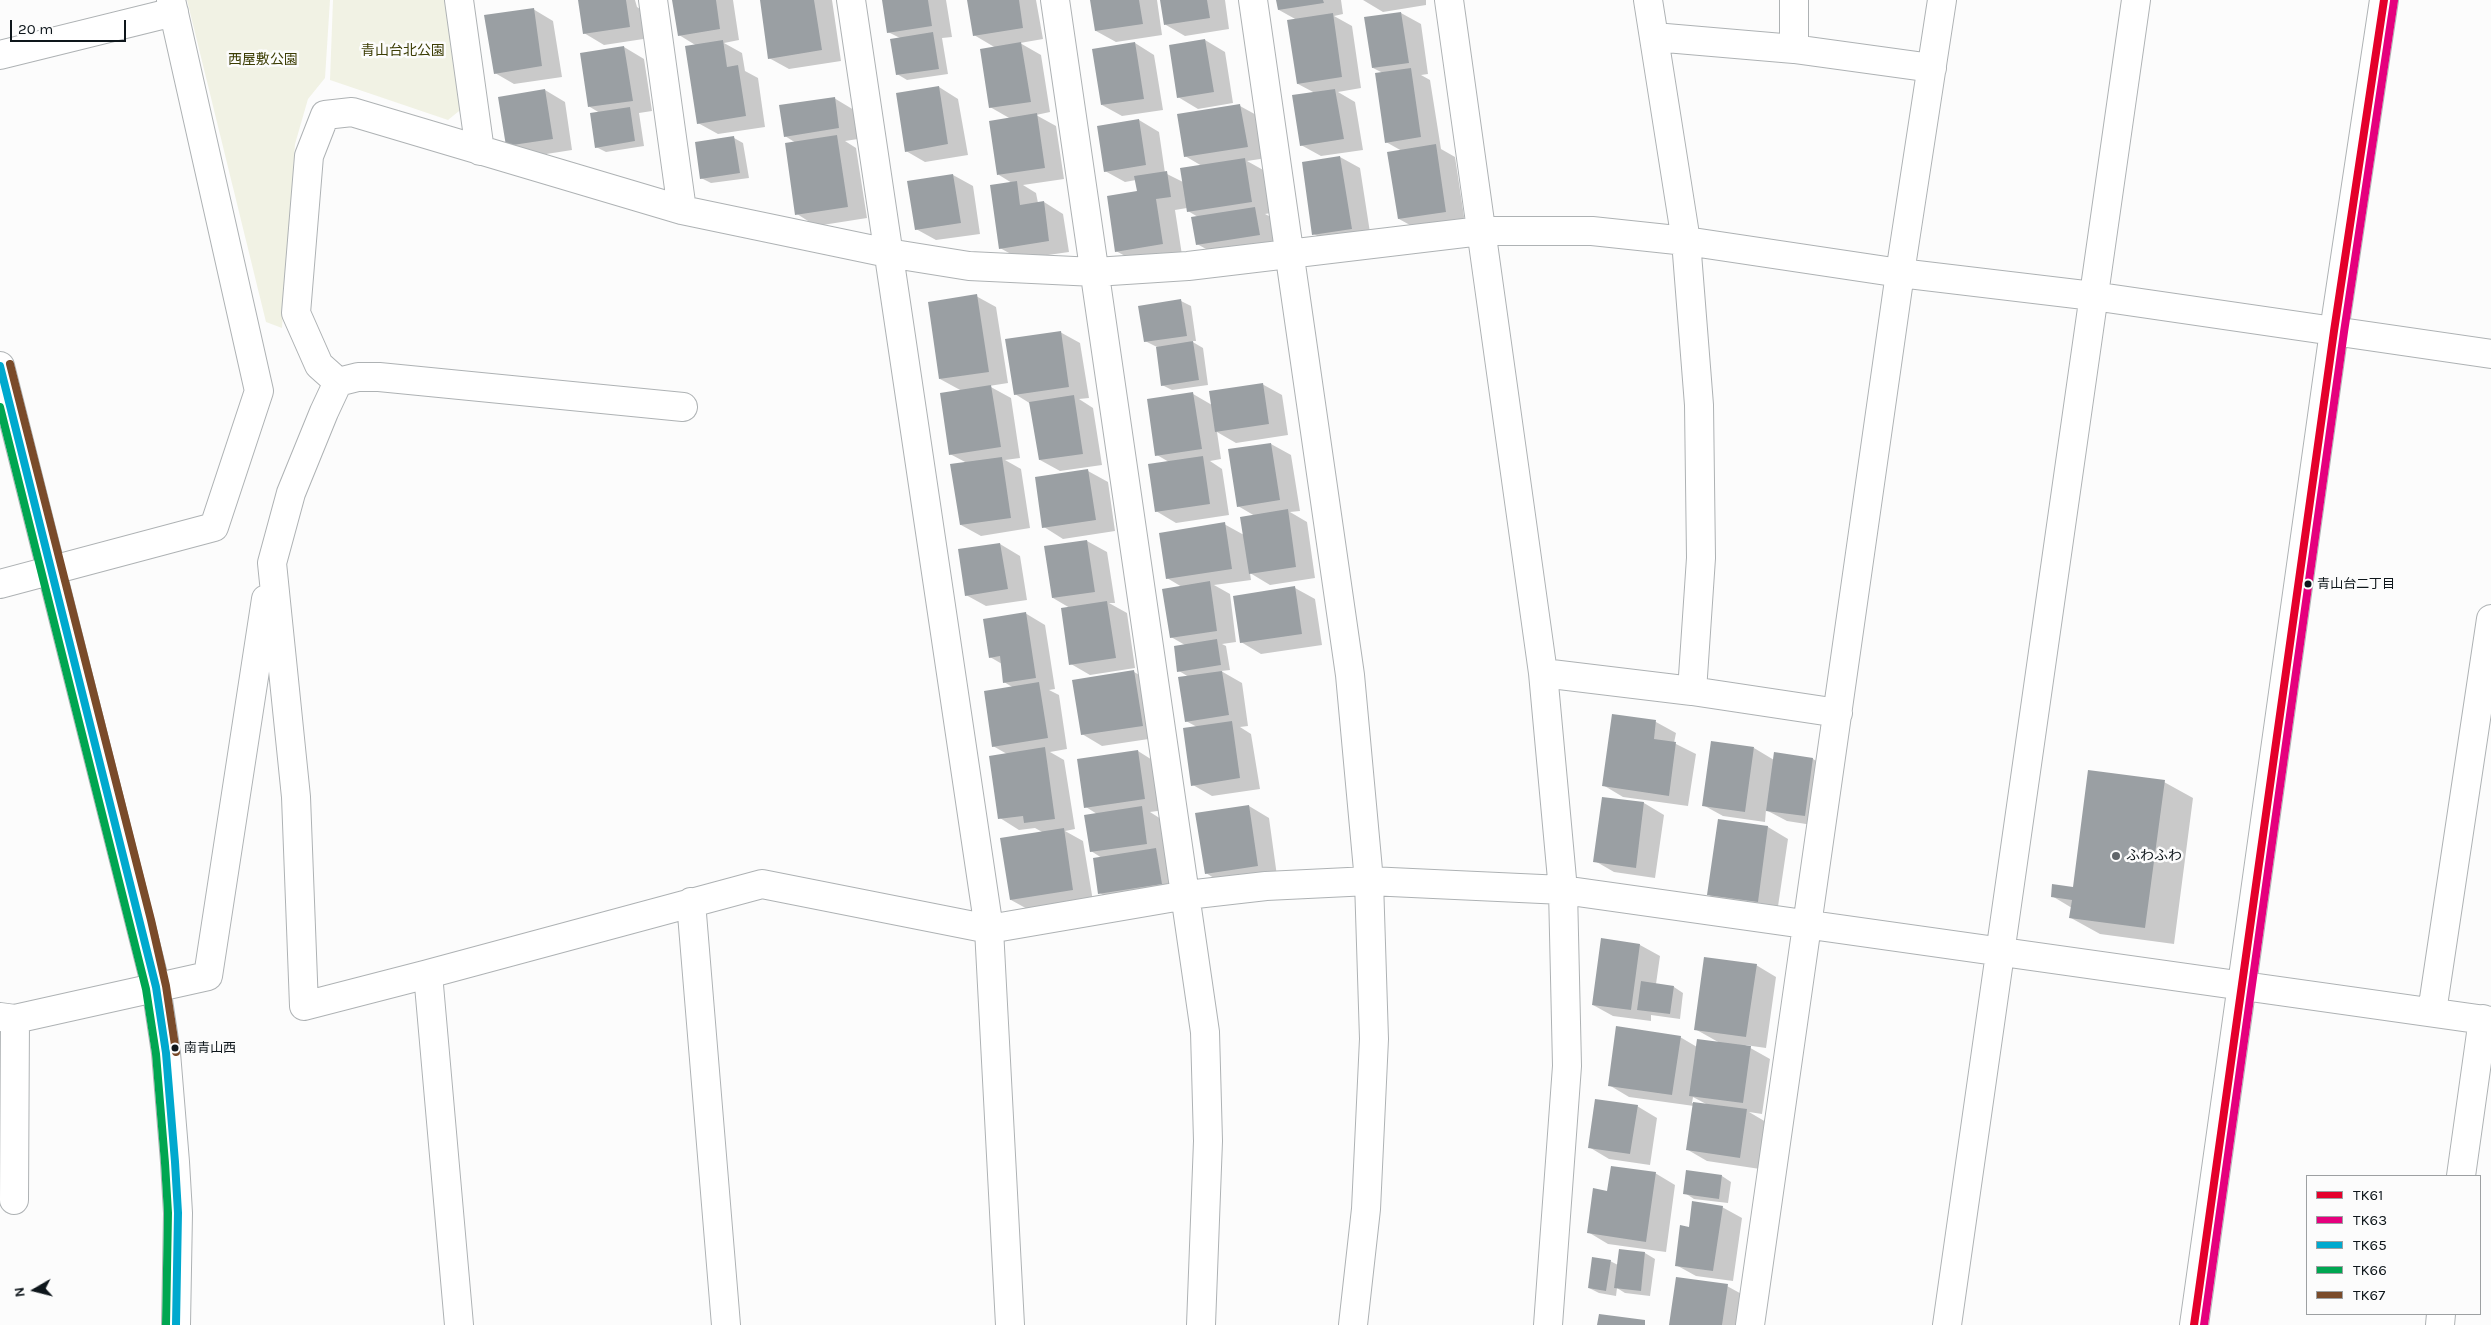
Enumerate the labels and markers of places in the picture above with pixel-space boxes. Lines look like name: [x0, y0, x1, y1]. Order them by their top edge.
place label: 青山台二丁目: [2317, 576, 2395, 592]
marker: 青山台二丁目: [2303, 579, 2313, 589]
place label: ふわふわ: [2126, 848, 2182, 864]
marker: ふわふわ: [2110, 850, 2122, 862]
place label: 南青山西: [184, 1040, 236, 1056]
marker: 南青山西: [170, 1043, 180, 1053]

